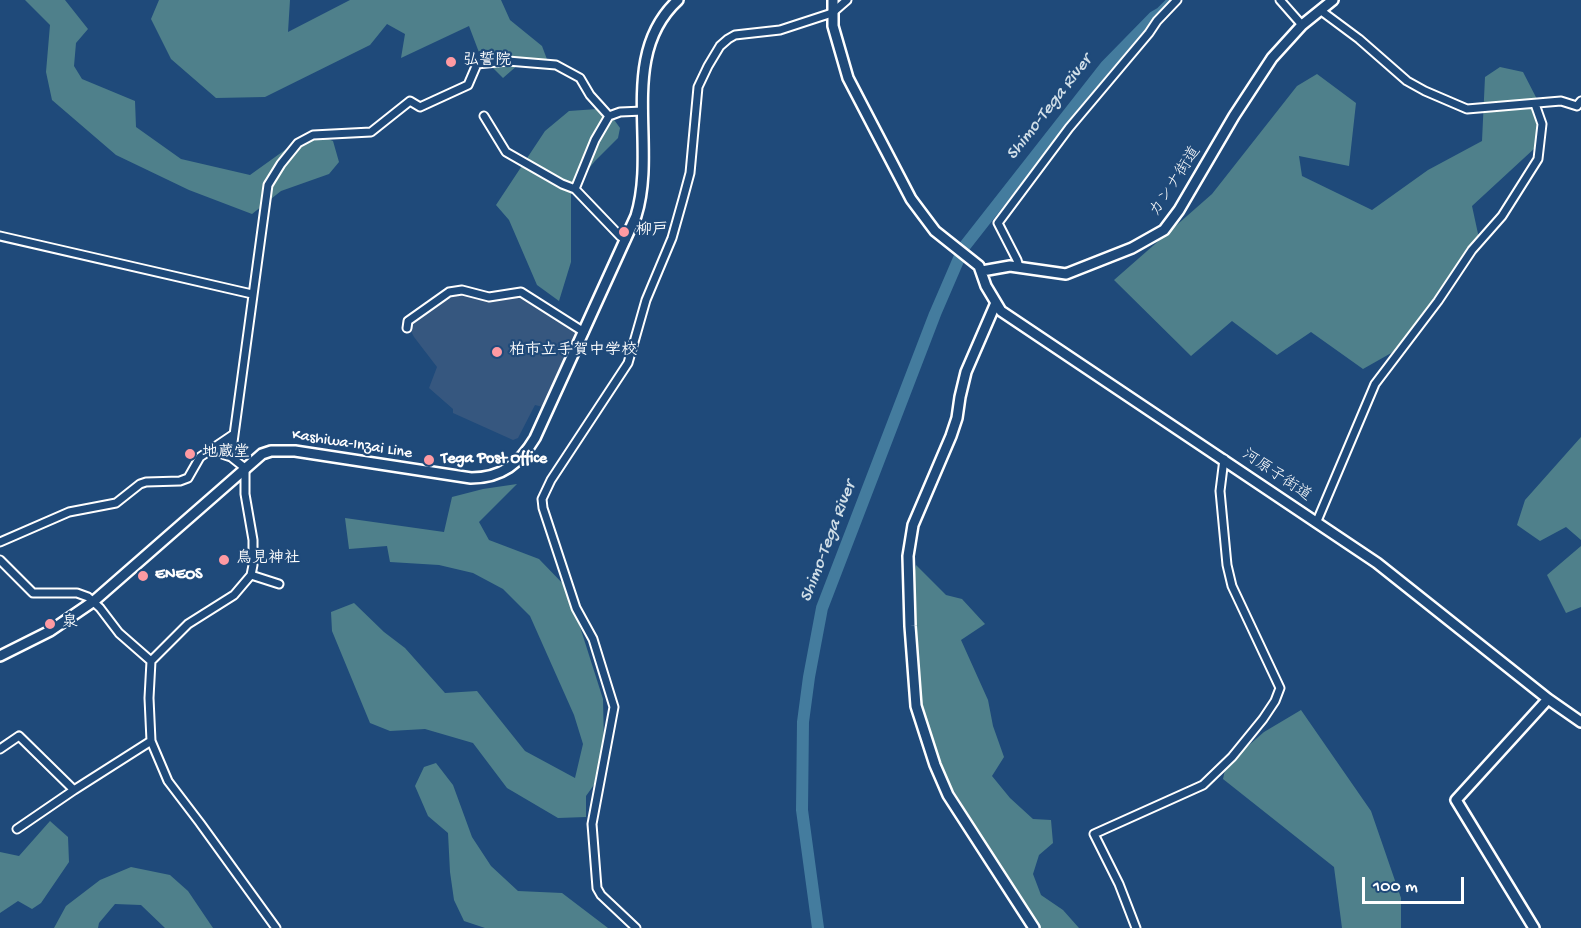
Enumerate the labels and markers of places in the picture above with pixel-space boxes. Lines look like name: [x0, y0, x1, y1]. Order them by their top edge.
place label: 弘誓院: [463, 52, 511, 72]
marker: 弘誓院: [444, 55, 458, 69]
place label: 柳戸: [636, 222, 668, 242]
marker: 柳戸: [617, 225, 631, 239]
place label: 柏市立手賀中学校: [509, 342, 637, 362]
marker: 柏市立手賀中学校: [490, 345, 504, 359]
place label: 地蔵堂: [202, 444, 250, 464]
marker: 地蔵堂: [183, 447, 197, 461]
place label: Tega Post Office: [441, 450, 547, 470]
marker: Tega Post Office: [422, 453, 436, 467]
place label: 鳥見神社: [236, 550, 300, 570]
marker: 鳥見神社: [217, 553, 231, 567]
place label: ENEOS: [155, 566, 202, 586]
marker: ENEOS: [136, 569, 150, 583]
place label: 泉: [62, 614, 78, 634]
marker: 泉: [43, 617, 57, 631]

